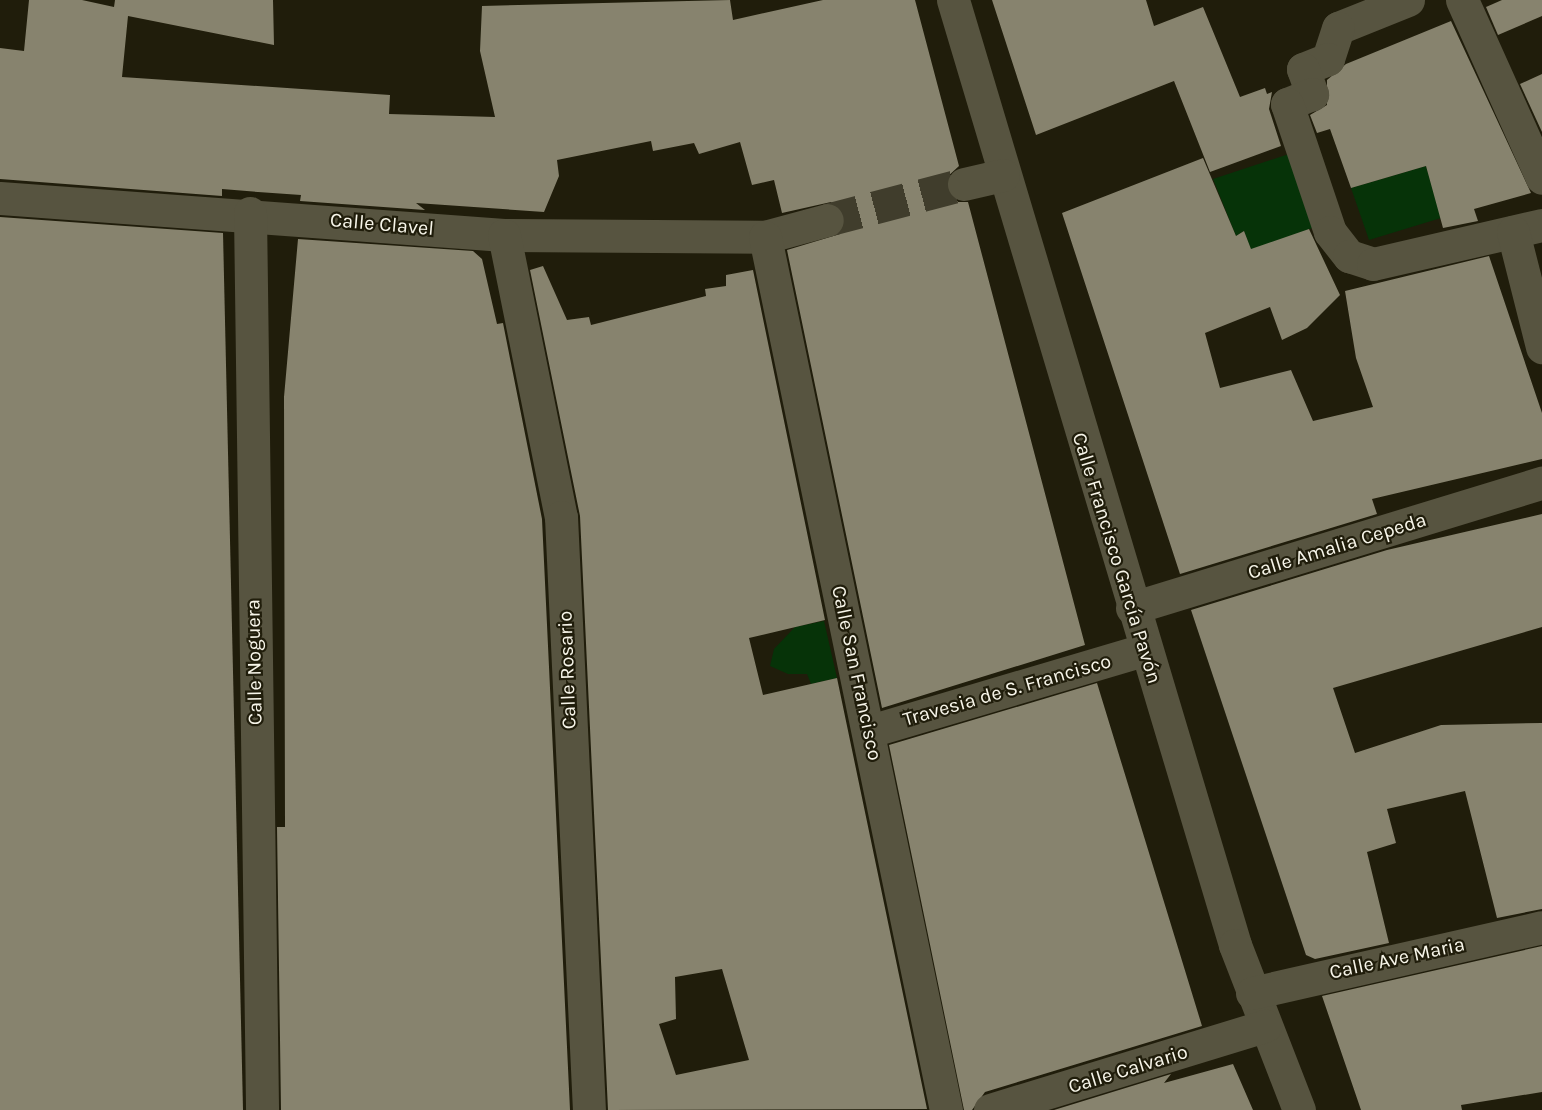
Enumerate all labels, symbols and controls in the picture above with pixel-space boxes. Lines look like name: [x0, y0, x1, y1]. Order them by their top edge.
street label: Calle Clavel: [329, 208, 435, 240]
street label: Calle Francisco García Pavón: [1067, 430, 1167, 686]
street label: Calle Amalia Cepeda: [1245, 507, 1429, 585]
street label: Calle San Francisco: [827, 583, 887, 763]
street label: Calle Noguera: [241, 599, 267, 725]
street label: Calle Rosario: [553, 610, 581, 730]
street label: Travesia de S. Francisco: [900, 649, 1114, 731]
street label: Calle Ave Maria: [1327, 932, 1467, 984]
street label: Calle Calvario: [1065, 1039, 1191, 1099]

